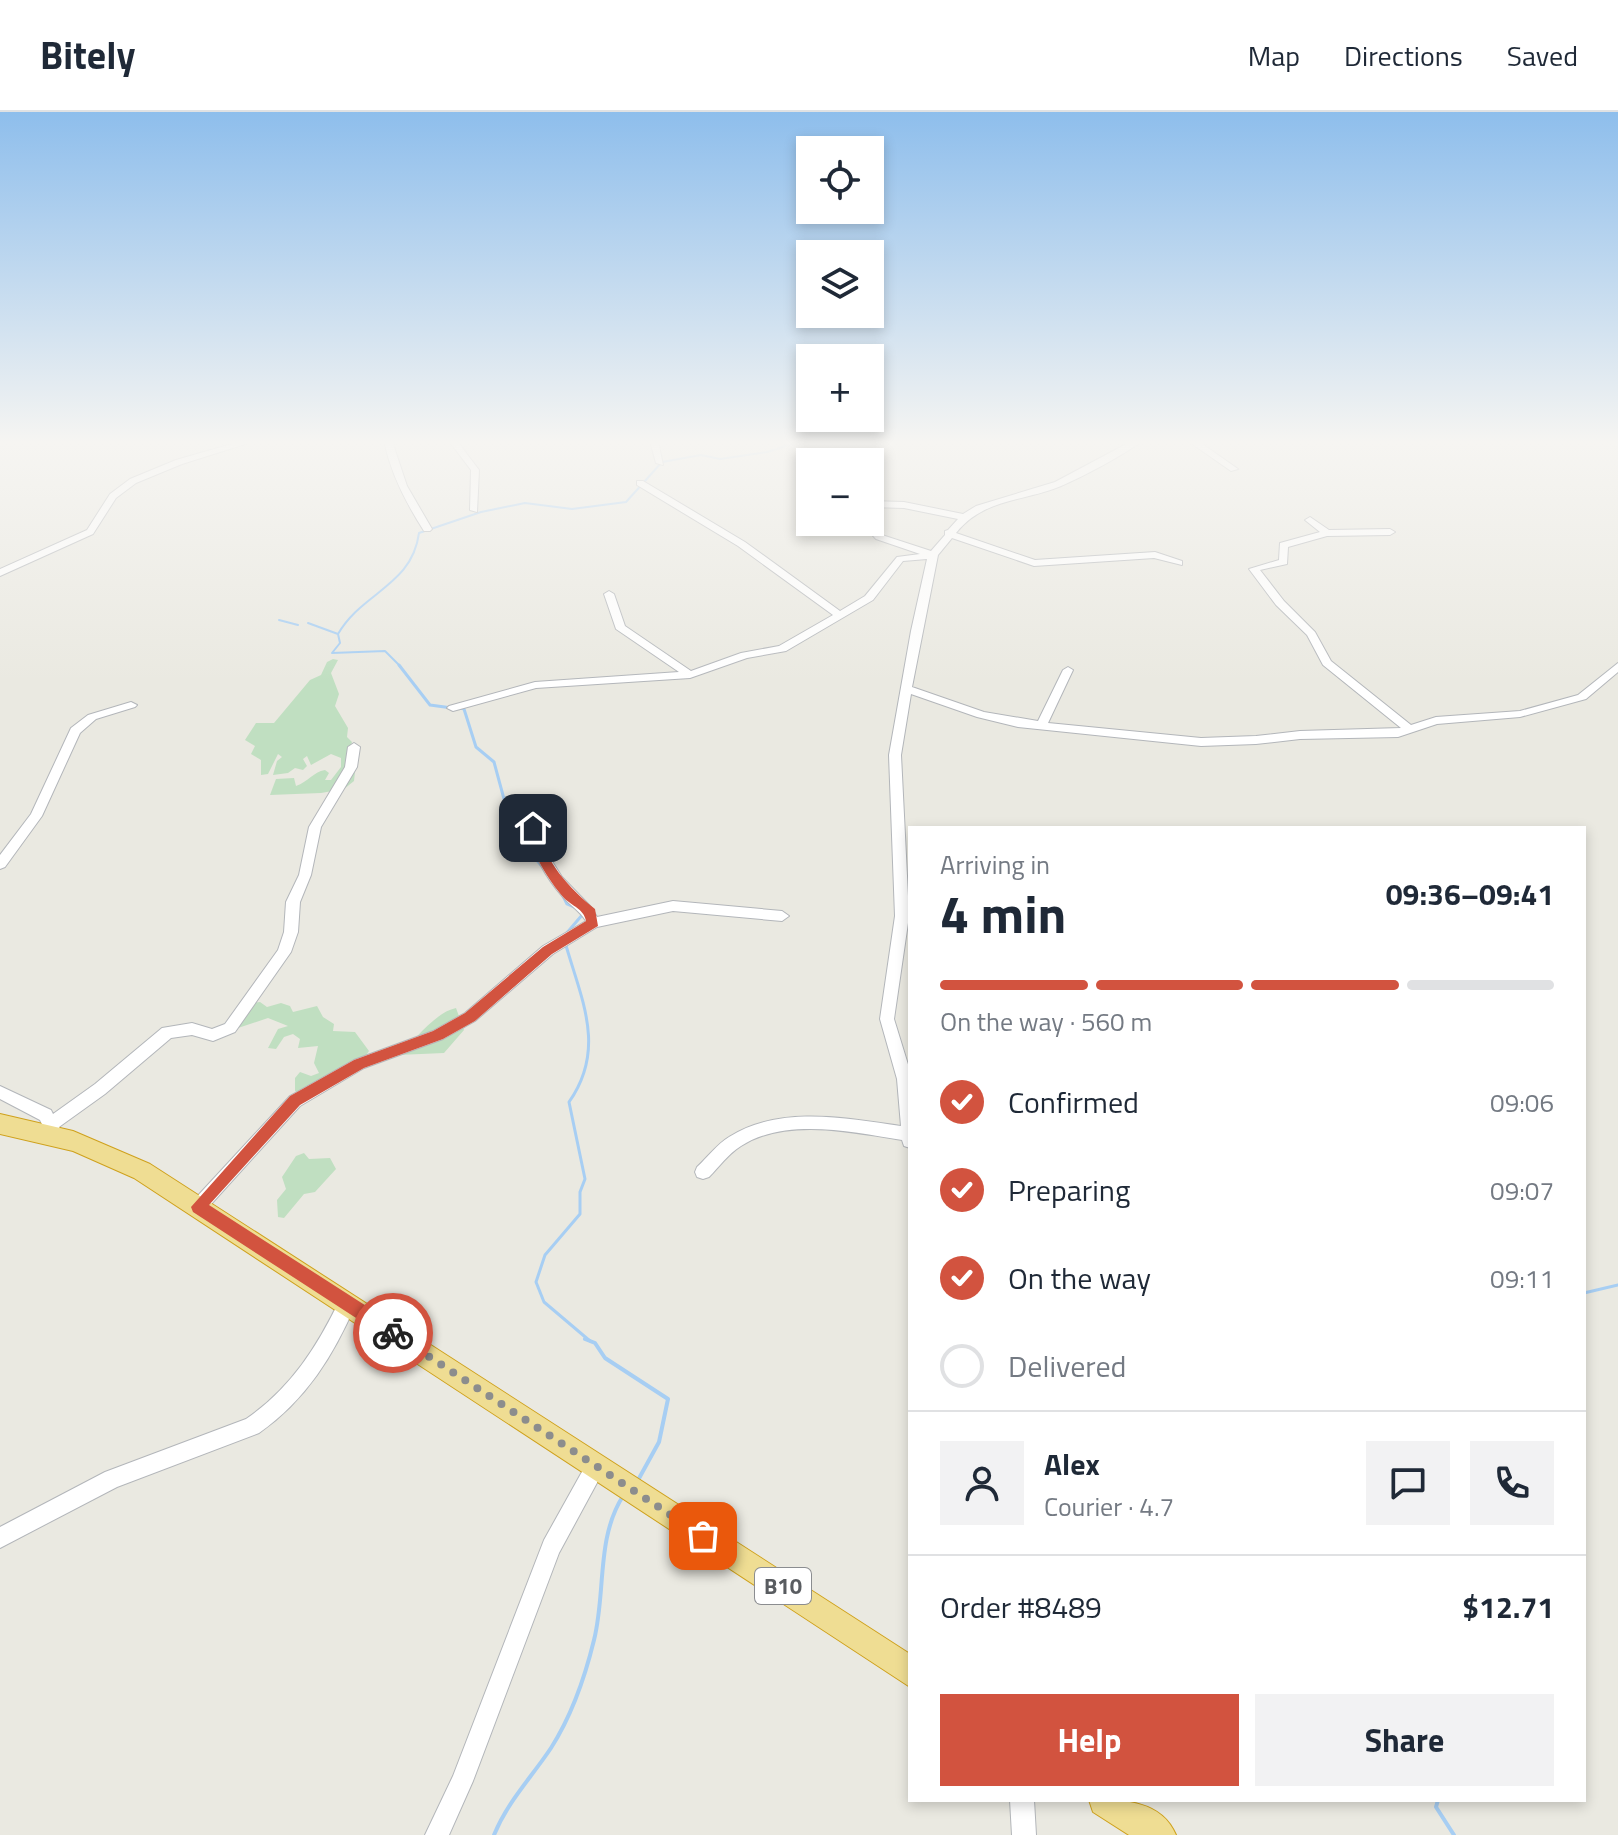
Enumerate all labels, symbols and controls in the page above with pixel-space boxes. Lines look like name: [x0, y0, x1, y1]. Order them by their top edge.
text: Bitely: [40, 26, 135, 84]
text: Map: [1248, 34, 1300, 77]
text: Directions: [1344, 34, 1463, 77]
text: Saved: [1507, 34, 1578, 77]
map controls: [796, 136, 884, 536]
button: locate: [796, 136, 884, 224]
button: layers: [796, 240, 884, 328]
button: +: [796, 344, 884, 432]
button: −: [796, 448, 884, 536]
pin: [499, 794, 567, 862]
icon: home: [511, 806, 555, 850]
text: Arriving in: [940, 845, 1050, 884]
text: 09:36–09:41: [1386, 871, 1554, 917]
text: 4 min: [940, 874, 1066, 953]
text: On the way · 560 m: [940, 1002, 1152, 1041]
text: Confirmed: [1008, 1079, 1139, 1125]
icon: check: [940, 1080, 984, 1124]
text: 09:06: [1490, 1083, 1554, 1122]
text: Preparing: [1008, 1167, 1130, 1213]
icon: check: [940, 1168, 984, 1212]
text: 09:07: [1490, 1171, 1554, 1210]
text: On the way: [1008, 1255, 1151, 1301]
icon: check: [940, 1256, 984, 1300]
text: 09:11: [1490, 1259, 1554, 1298]
courier: [353, 1293, 433, 1373]
icon: bike: [371, 1311, 415, 1355]
text: Delivered: [1008, 1343, 1126, 1389]
button: person: [940, 1441, 1024, 1525]
text: Alex: [1044, 1441, 1100, 1487]
button: chat: [1366, 1441, 1450, 1525]
button: phone: [1470, 1441, 1554, 1525]
text: Courier · 4.7: [1044, 1487, 1174, 1526]
pin: [669, 1502, 737, 1570]
icon: bag: [681, 1514, 725, 1558]
road number: B10: [755, 1568, 811, 1604]
text: Order #8489: [940, 1584, 1102, 1630]
text: $12.71: [1462, 1584, 1554, 1630]
button: Help: [940, 1694, 1239, 1786]
button: Share: [1255, 1694, 1554, 1786]

